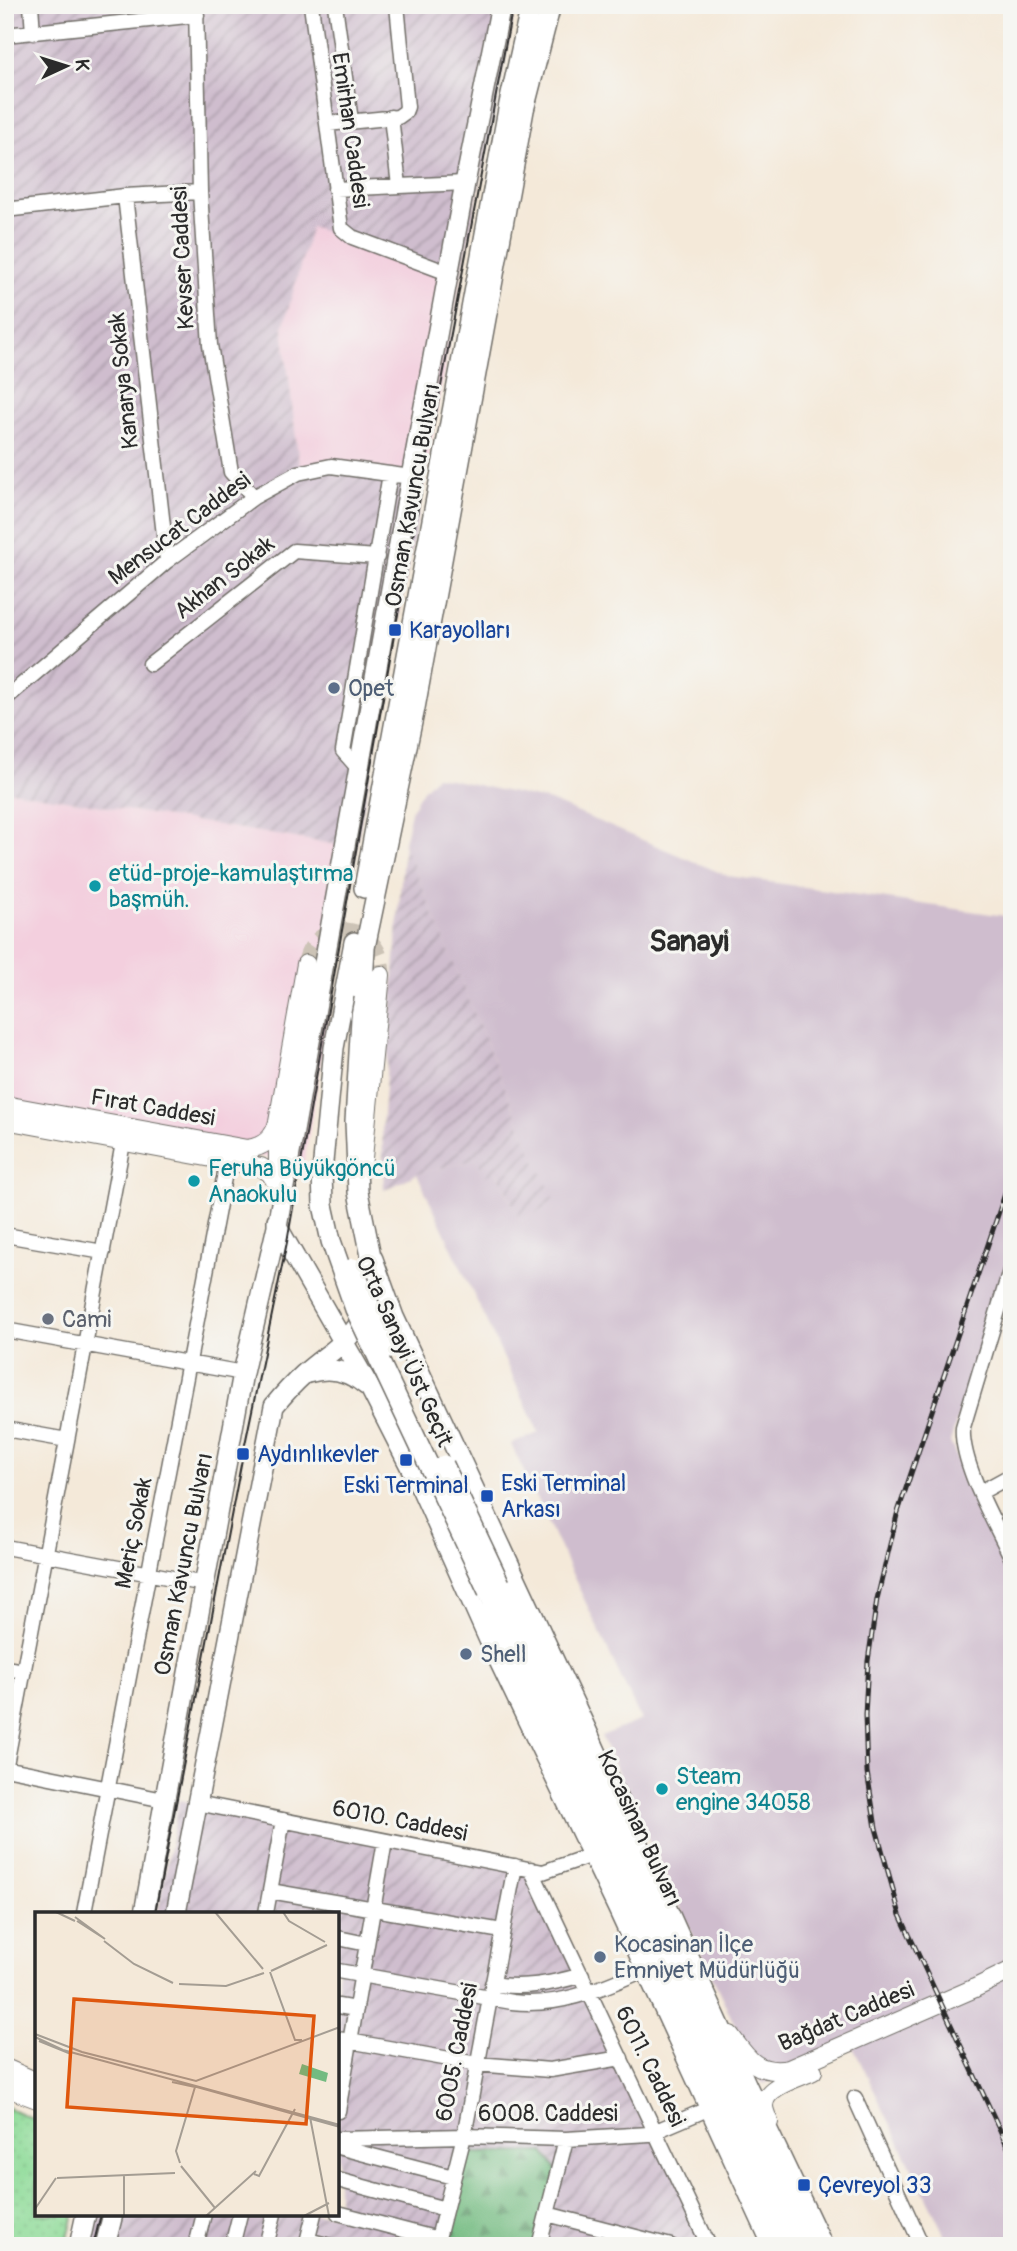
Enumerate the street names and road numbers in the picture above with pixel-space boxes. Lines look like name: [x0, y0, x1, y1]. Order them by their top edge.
street label: Emirhan Caddesi: [325, 50, 376, 210]
street label: Kevser Caddesi: [164, 185, 201, 331]
street label: Kanarya Sokak: [102, 311, 145, 451]
street label: Osman Kavuncu Bulvarı: [379, 381, 446, 609]
street label: Mensucat Caddesi: [102, 465, 256, 591]
street label: Akhan Sokak: [169, 529, 280, 625]
street label: Fırat Caddesi: [88, 1082, 217, 1133]
street label: Orta Sanayi Üst Geçit: [349, 1251, 460, 1452]
street label: Osman Kavuncu Bulvarı: [148, 1450, 219, 1678]
street label: Meriç Sokak: [109, 1475, 159, 1591]
street label: Kocasinan Bulvarı: [591, 1745, 688, 1911]
street label: 6010. Caddesi: [330, 1793, 470, 1848]
street label: Bağdat Caddesi: [774, 1975, 918, 2058]
street label: 6005. Caddesi: [429, 1980, 484, 2124]
street label: 6011. Caddesi: [609, 2001, 692, 2131]
street label: 6008. Caddesi: [478, 2099, 618, 2128]

